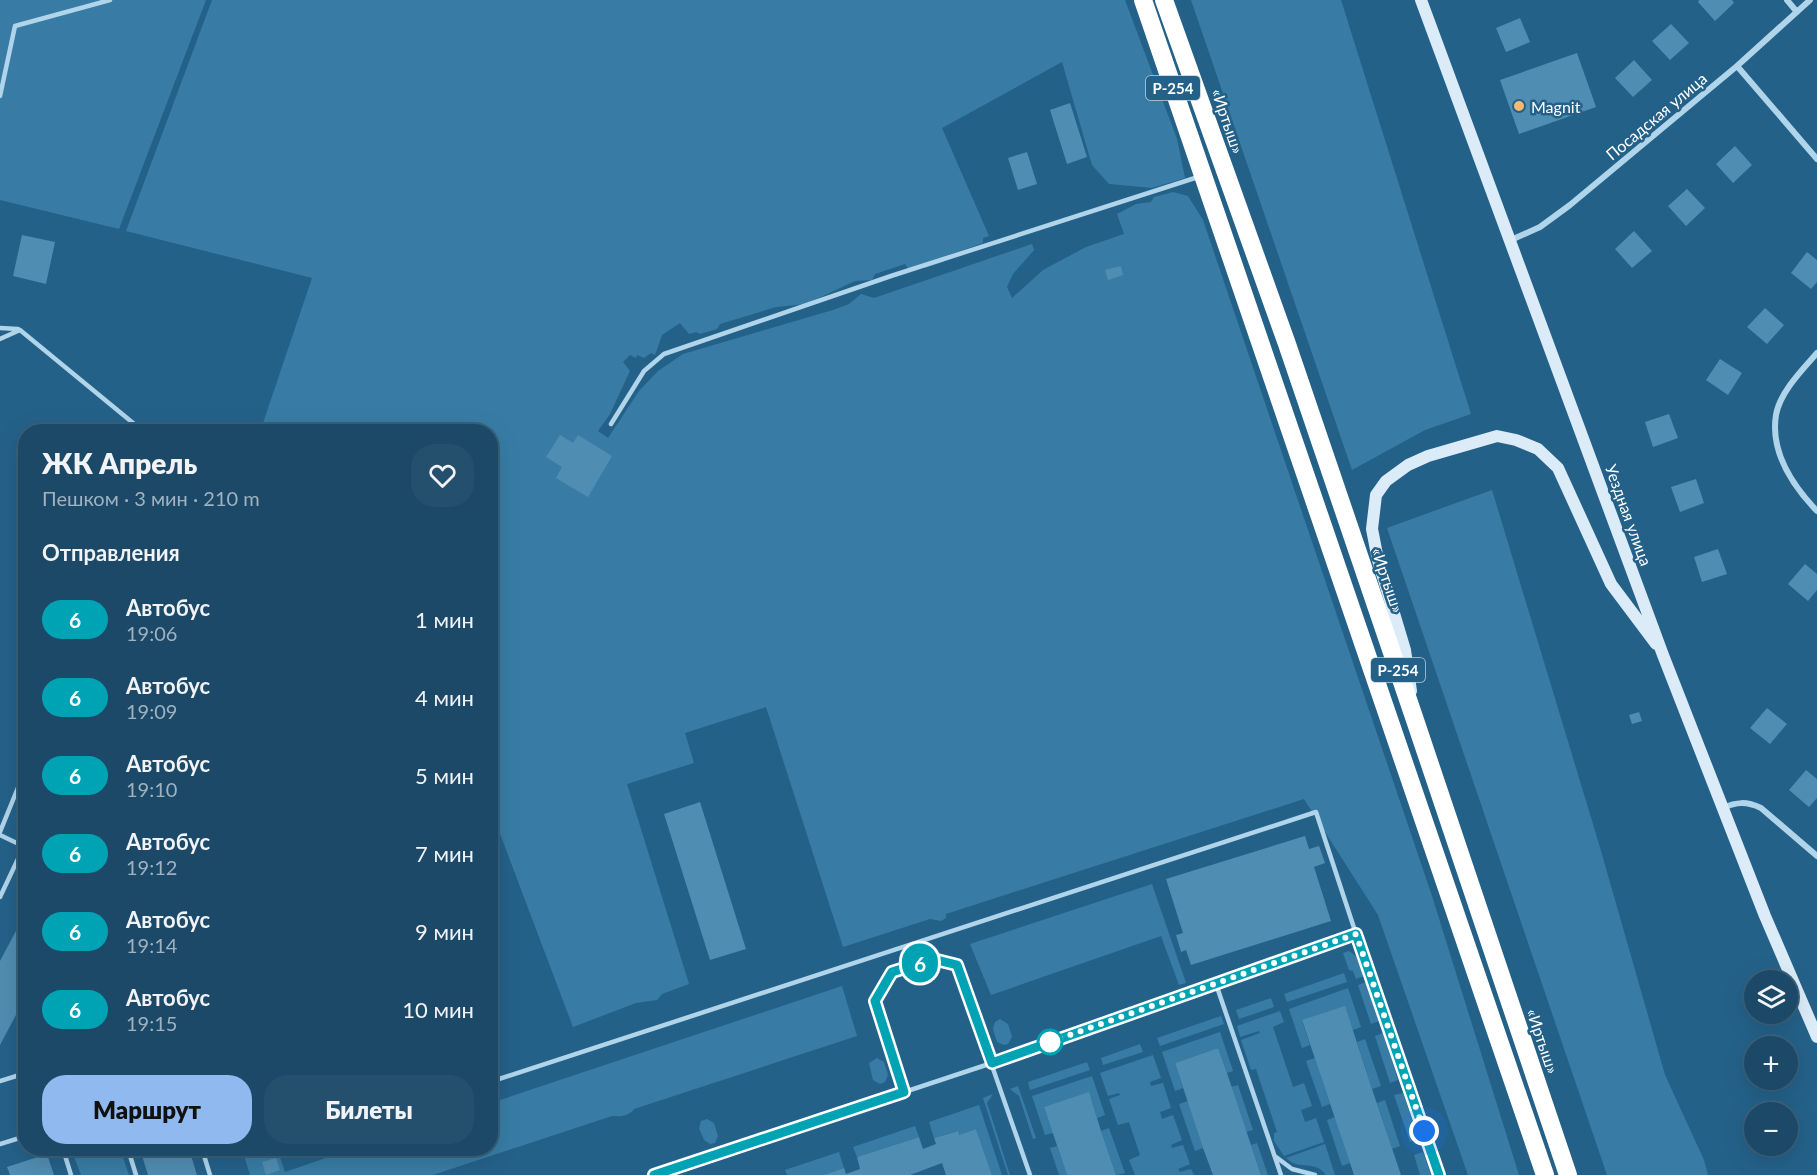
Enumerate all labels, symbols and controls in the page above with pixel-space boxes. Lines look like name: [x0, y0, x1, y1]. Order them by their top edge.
street label: Посадская улица: [1602, 68, 1710, 164]
road number: Р-254: [1146, 76, 1200, 100]
street label: «Иртыш»: [1208, 86, 1248, 156]
place label: Magnit: [1531, 97, 1581, 116]
marker: Magnit: [1512, 99, 1526, 113]
button: heart: [411, 444, 474, 507]
text: ЖК Апрель: [42, 446, 197, 480]
street label: Уездная улица: [1602, 462, 1656, 568]
text: Пешком · 3 мин · 210 m: [42, 486, 260, 510]
text: Отправления: [42, 539, 180, 566]
street label: «Иртыш»: [1368, 545, 1408, 615]
text: Автобус: [126, 594, 210, 621]
text: 1 мин: [415, 606, 474, 633]
text: 6: [69, 607, 81, 632]
text: 19:06: [126, 621, 177, 645]
road number: Р-254: [1371, 658, 1425, 682]
text: Автобус: [126, 672, 210, 699]
text: 4 мин: [415, 684, 474, 711]
text: 6: [69, 685, 81, 710]
text: 19:09: [126, 699, 177, 723]
text: Автобус: [126, 750, 210, 777]
text: 5 мин: [415, 762, 474, 789]
text: 6: [69, 763, 81, 788]
text: 19:10: [126, 777, 177, 801]
text: Автобус: [126, 828, 210, 855]
text: 7 мин: [415, 840, 474, 867]
text: 6: [69, 841, 81, 866]
text: 19:12: [126, 855, 177, 879]
text: Автобус: [126, 906, 210, 933]
text: 9 мин: [415, 918, 474, 945]
text: 6: [69, 919, 81, 944]
text: 19:14: [126, 933, 177, 957]
line badge: 6: [900, 944, 940, 982]
text: 6: [914, 951, 926, 976]
map controls: [1744, 970, 1798, 1156]
button: layers: [1744, 970, 1798, 1024]
text: Автобус: [126, 984, 210, 1011]
text: 10 мин: [402, 996, 474, 1023]
text: 6: [69, 997, 81, 1022]
street label: «Иртыш»: [1523, 1006, 1563, 1076]
text: 19:15: [126, 1011, 177, 1035]
unlabelled marker: [1037, 1029, 1063, 1055]
button: +: [1744, 1036, 1798, 1090]
button: Маршрут: [42, 1075, 252, 1144]
button: Билеты: [264, 1075, 474, 1144]
button: −: [1744, 1102, 1798, 1156]
your location: [1409, 1116, 1439, 1146]

